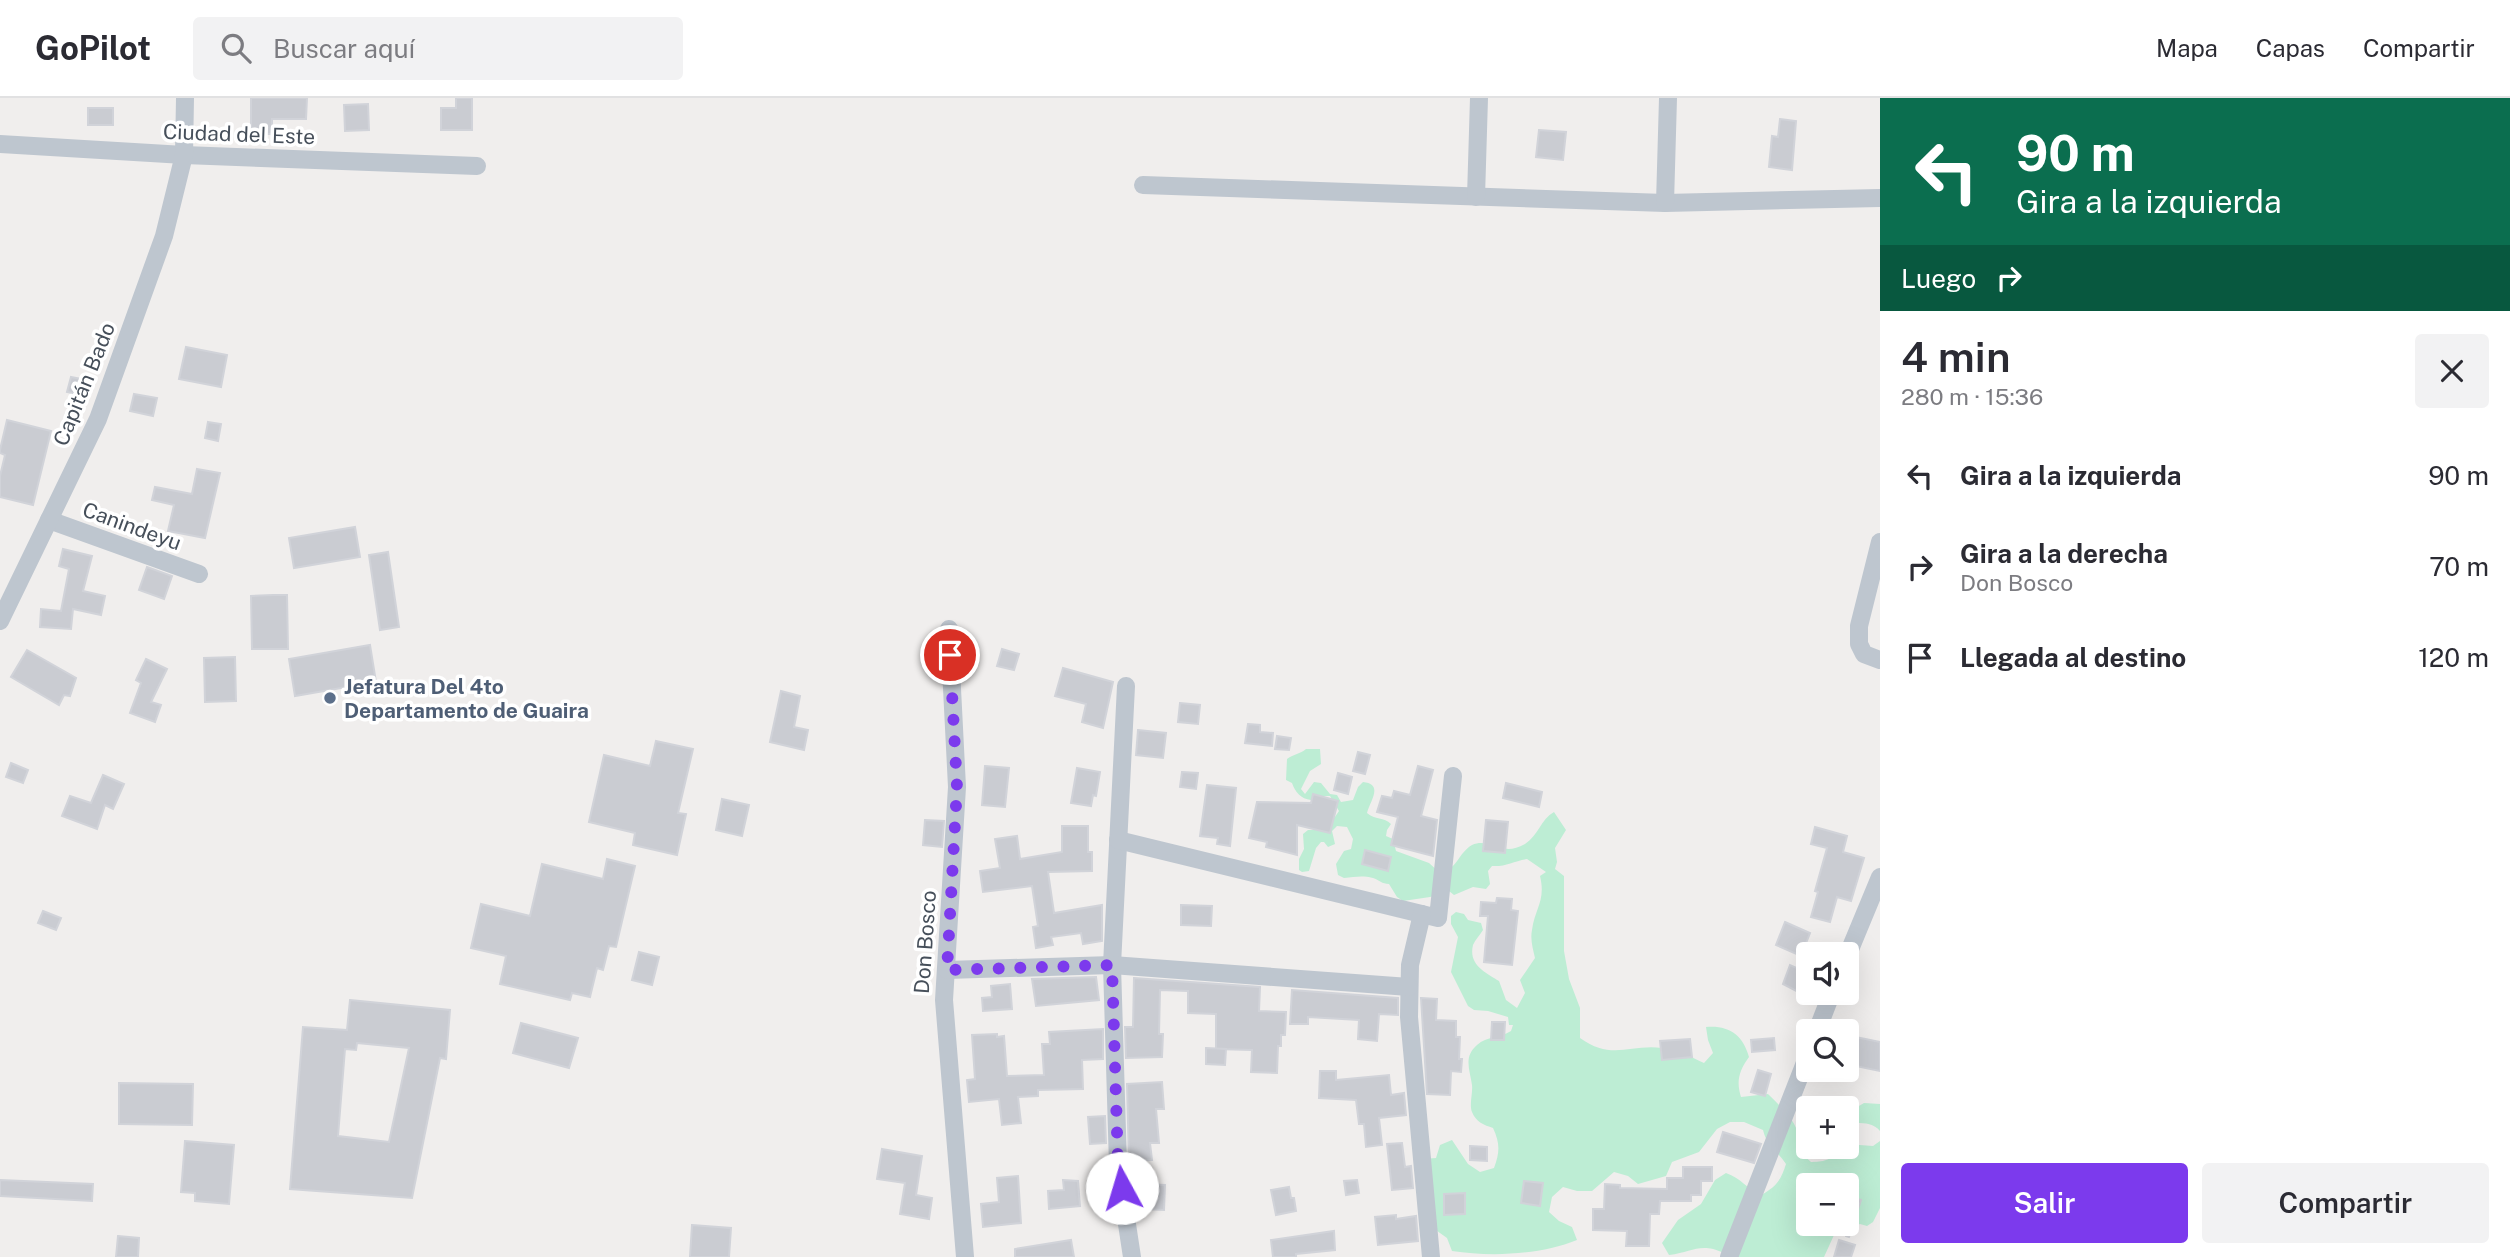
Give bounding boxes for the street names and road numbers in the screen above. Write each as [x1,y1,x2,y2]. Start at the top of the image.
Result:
street label: Ciudad del Este [162,119,316,149]
street label: Capitán Bado [48,319,120,449]
street label: Canindeyu [79,497,185,555]
street label: Don Bosco [909,890,941,994]

